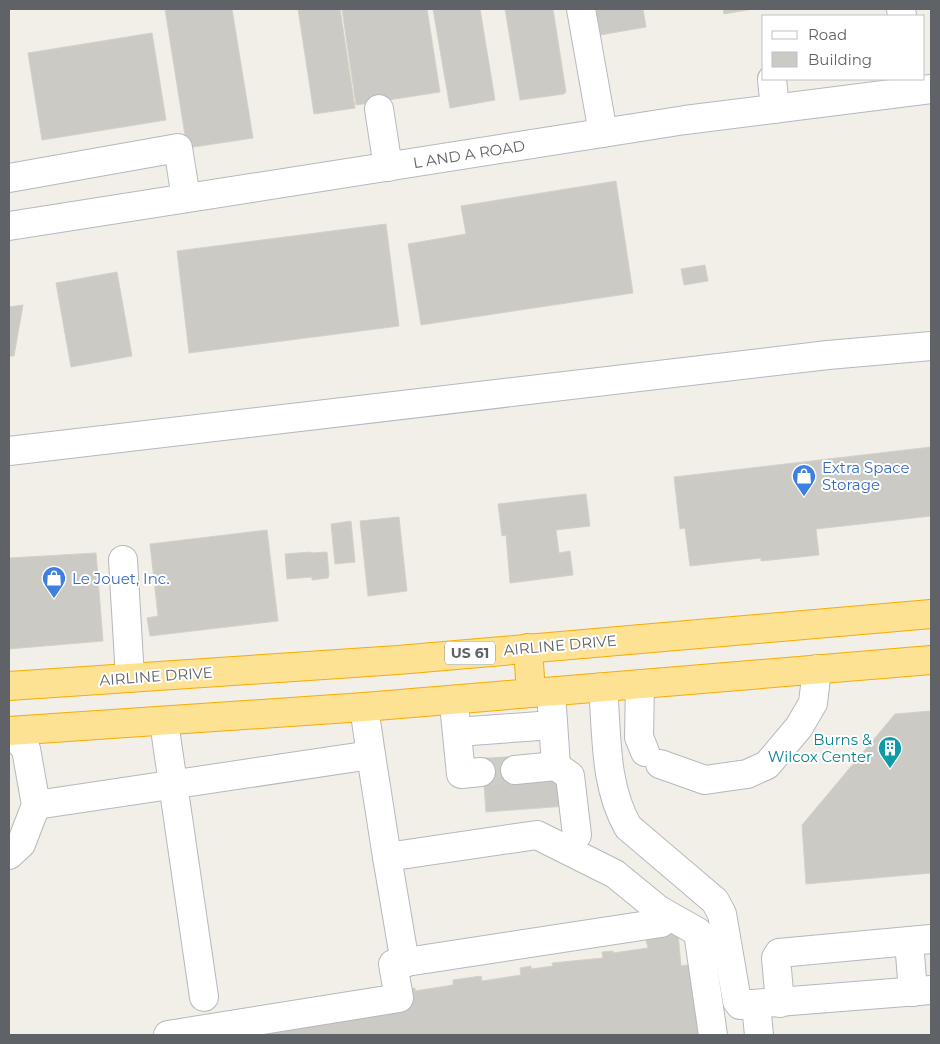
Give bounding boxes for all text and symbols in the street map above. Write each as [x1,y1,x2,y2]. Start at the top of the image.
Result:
legend [762,15,925,80]
text: Road [808,25,847,44]
text: Building [808,50,872,69]
street label: L AND A ROAD [412,136,526,172]
place label: Extra Space Storage [822,458,910,494]
shop icon: Extra Space Storage [791,463,817,497]
shop icon: Le Jouet, Inc. [41,565,67,599]
place label: Le Jouet, Inc. [72,569,170,588]
street label: AIRLINE DRIVE [503,631,617,659]
road number: US 61 [445,641,495,664]
street label: AIRLINE DRIVE [99,663,213,689]
place label: Burns & Wilcox Center [768,730,872,766]
building icon: Burns & Wilcox Center [877,735,903,769]

